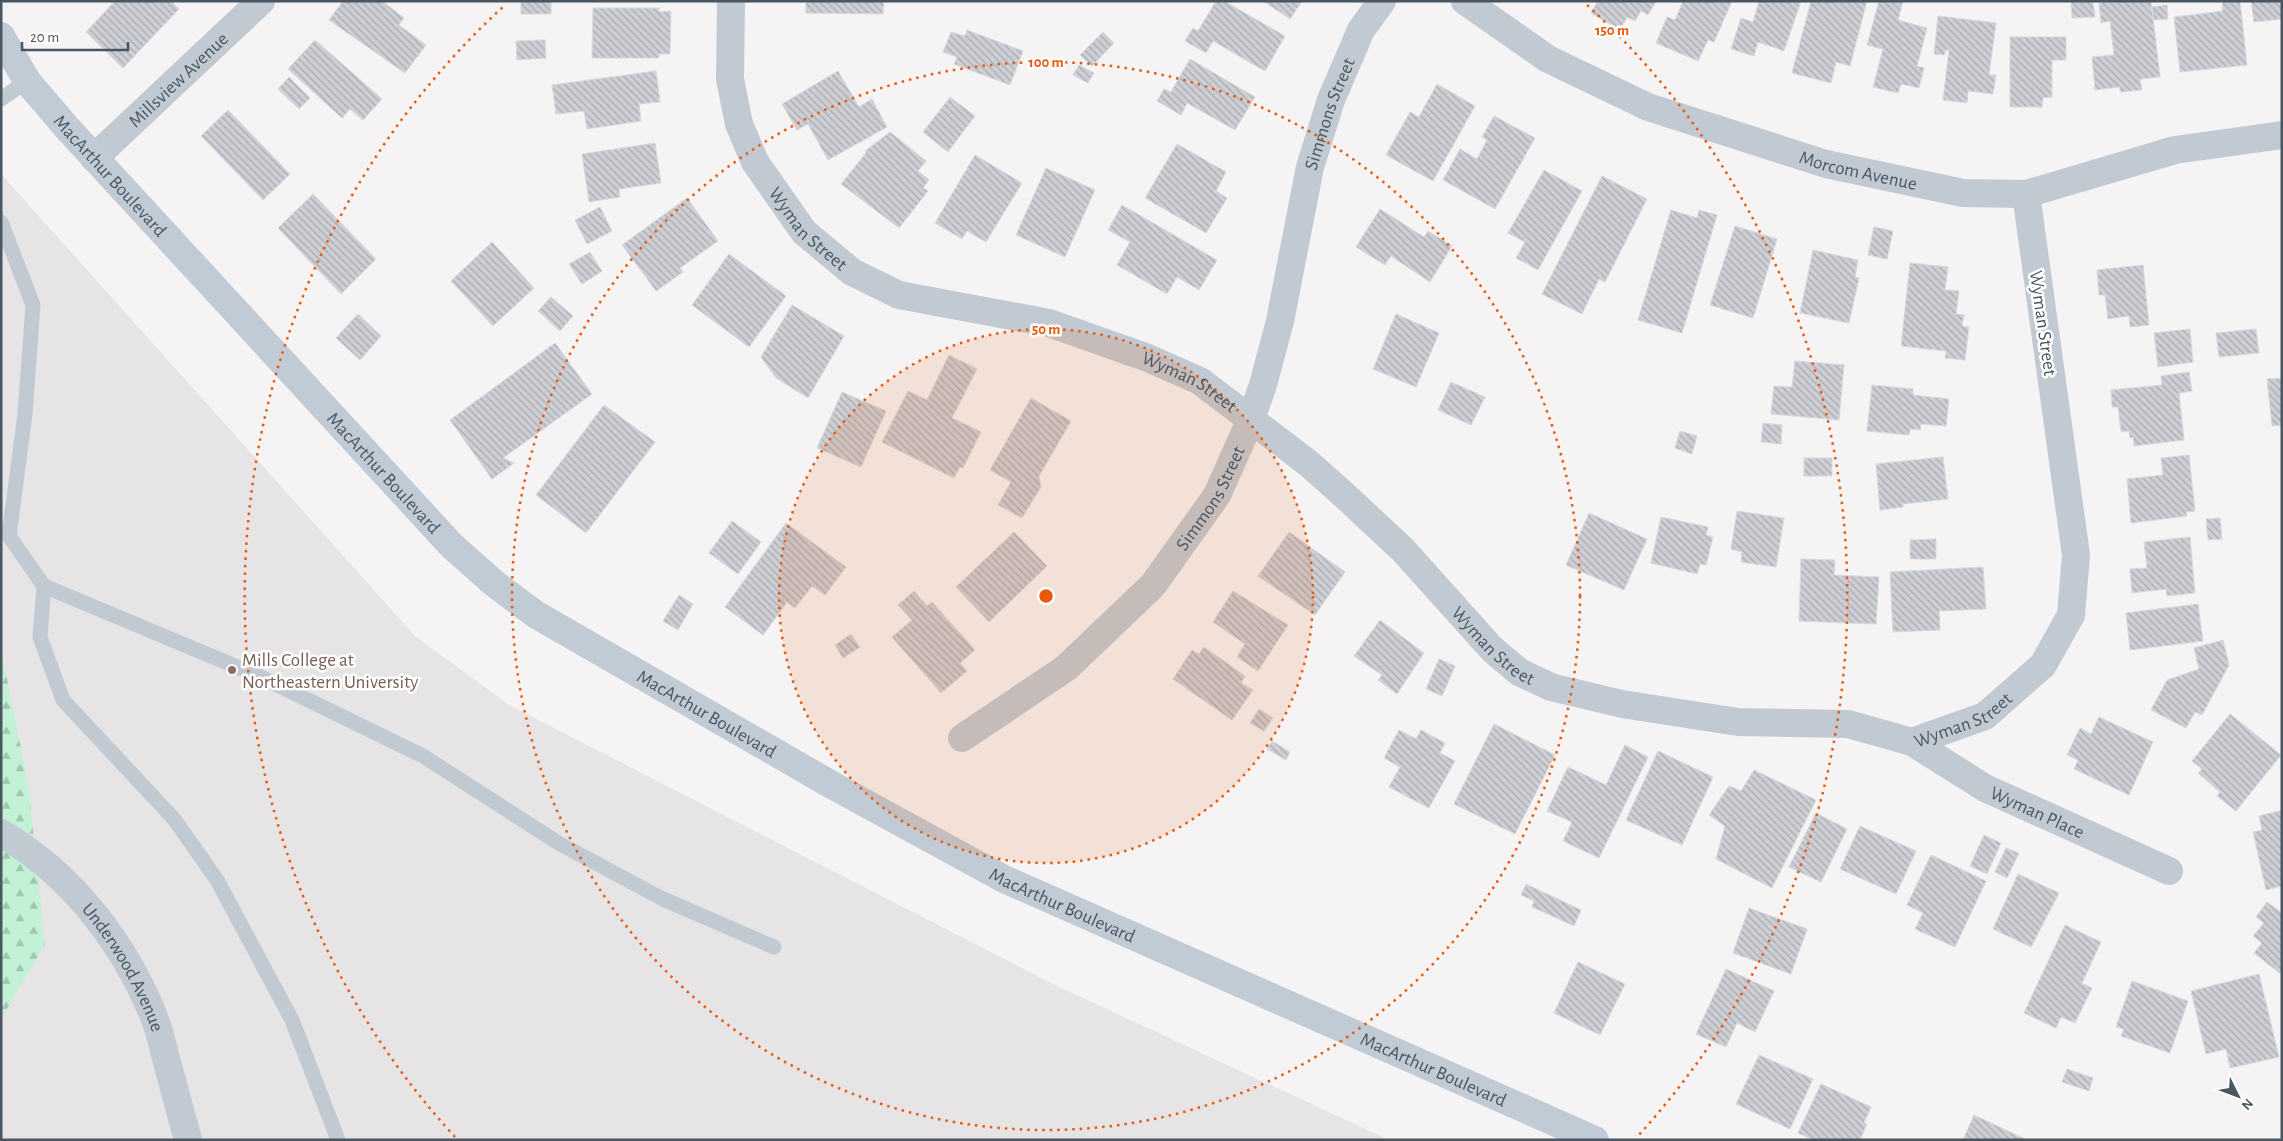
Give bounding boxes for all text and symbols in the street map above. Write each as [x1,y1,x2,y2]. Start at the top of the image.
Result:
scale bar [22,20,129,52]
text: 150 m [1595,23,1629,38]
street label: Millsview Avenue [125,29,232,131]
text: 20 m [30,30,59,45]
text: 100 m [1028,55,1064,70]
street label: Simmons Street [1302,55,1359,172]
street label: MacArthur Boulevard [49,112,170,241]
street label: Morcom Avenue [1797,148,1919,194]
street label: Wyman Street [765,184,850,275]
street label: Wyman Street [2026,269,2059,377]
text: 50 m [1032,322,1060,337]
street label: Wyman Street [1139,349,1240,417]
street label: MacArthur Boulevard [323,409,444,538]
street label: Simmons Street [1173,444,1249,554]
centre of rings [1037,587,1055,605]
street label: Wyman Street [1447,603,1537,689]
place label: Mills College at Northeastern University [242,651,418,692]
marker: Mills College at Northeastern University [226,664,238,676]
street label: MacArthur Boulevard [633,667,779,762]
street label: Wyman Street [1912,689,2016,751]
street label: Wyman Place [1987,784,2087,842]
street label: MacArthur Boulevard [986,865,1138,947]
street label: Underwood Avenue [78,900,167,1034]
street label: MacArthur Boulevard [1357,1030,1509,1111]
north arrow [2213,1071,2263,1121]
text: N [2238,1096,2255,1112]

